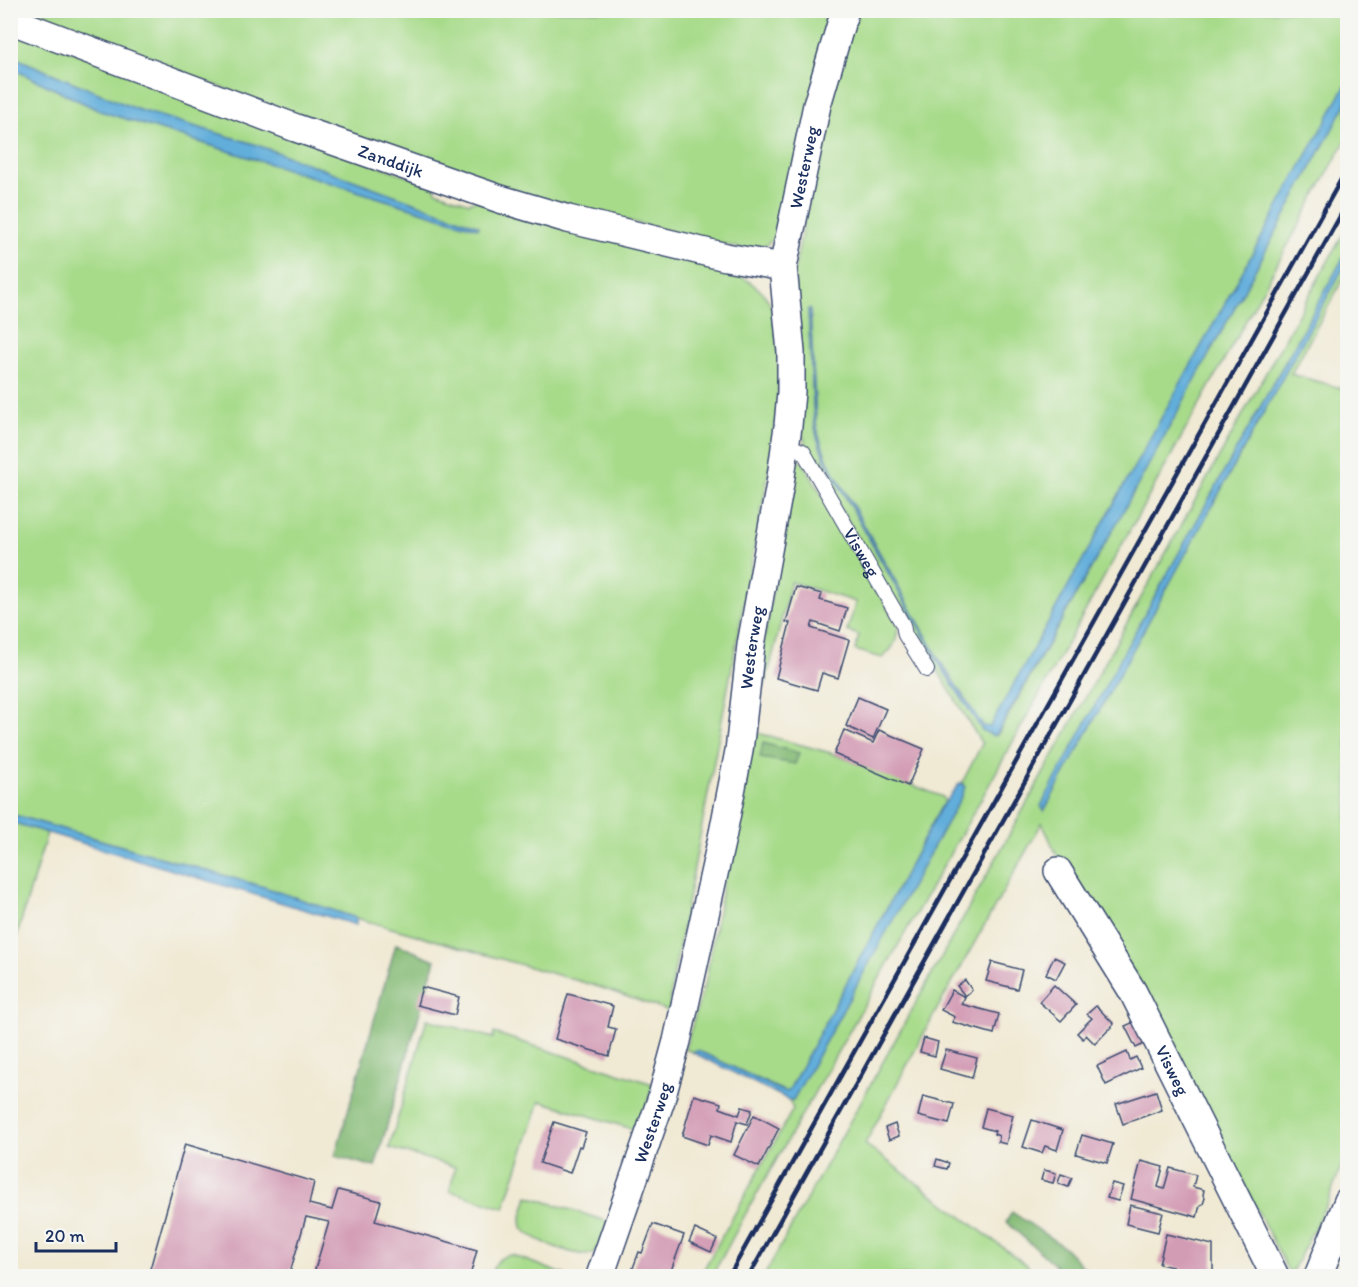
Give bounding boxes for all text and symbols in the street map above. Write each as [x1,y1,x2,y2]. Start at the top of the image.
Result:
street label: Westerweg [785,123,823,211]
street label: Zanddijk [355,139,426,182]
street label: Visweg [838,524,884,582]
street label: Westerweg [735,604,769,691]
street label: Visweg [1150,1042,1194,1100]
street label: Westerweg [629,1079,676,1166]
scale bar [36,1215,116,1253]
text: 20 m [45,1225,85,1247]

